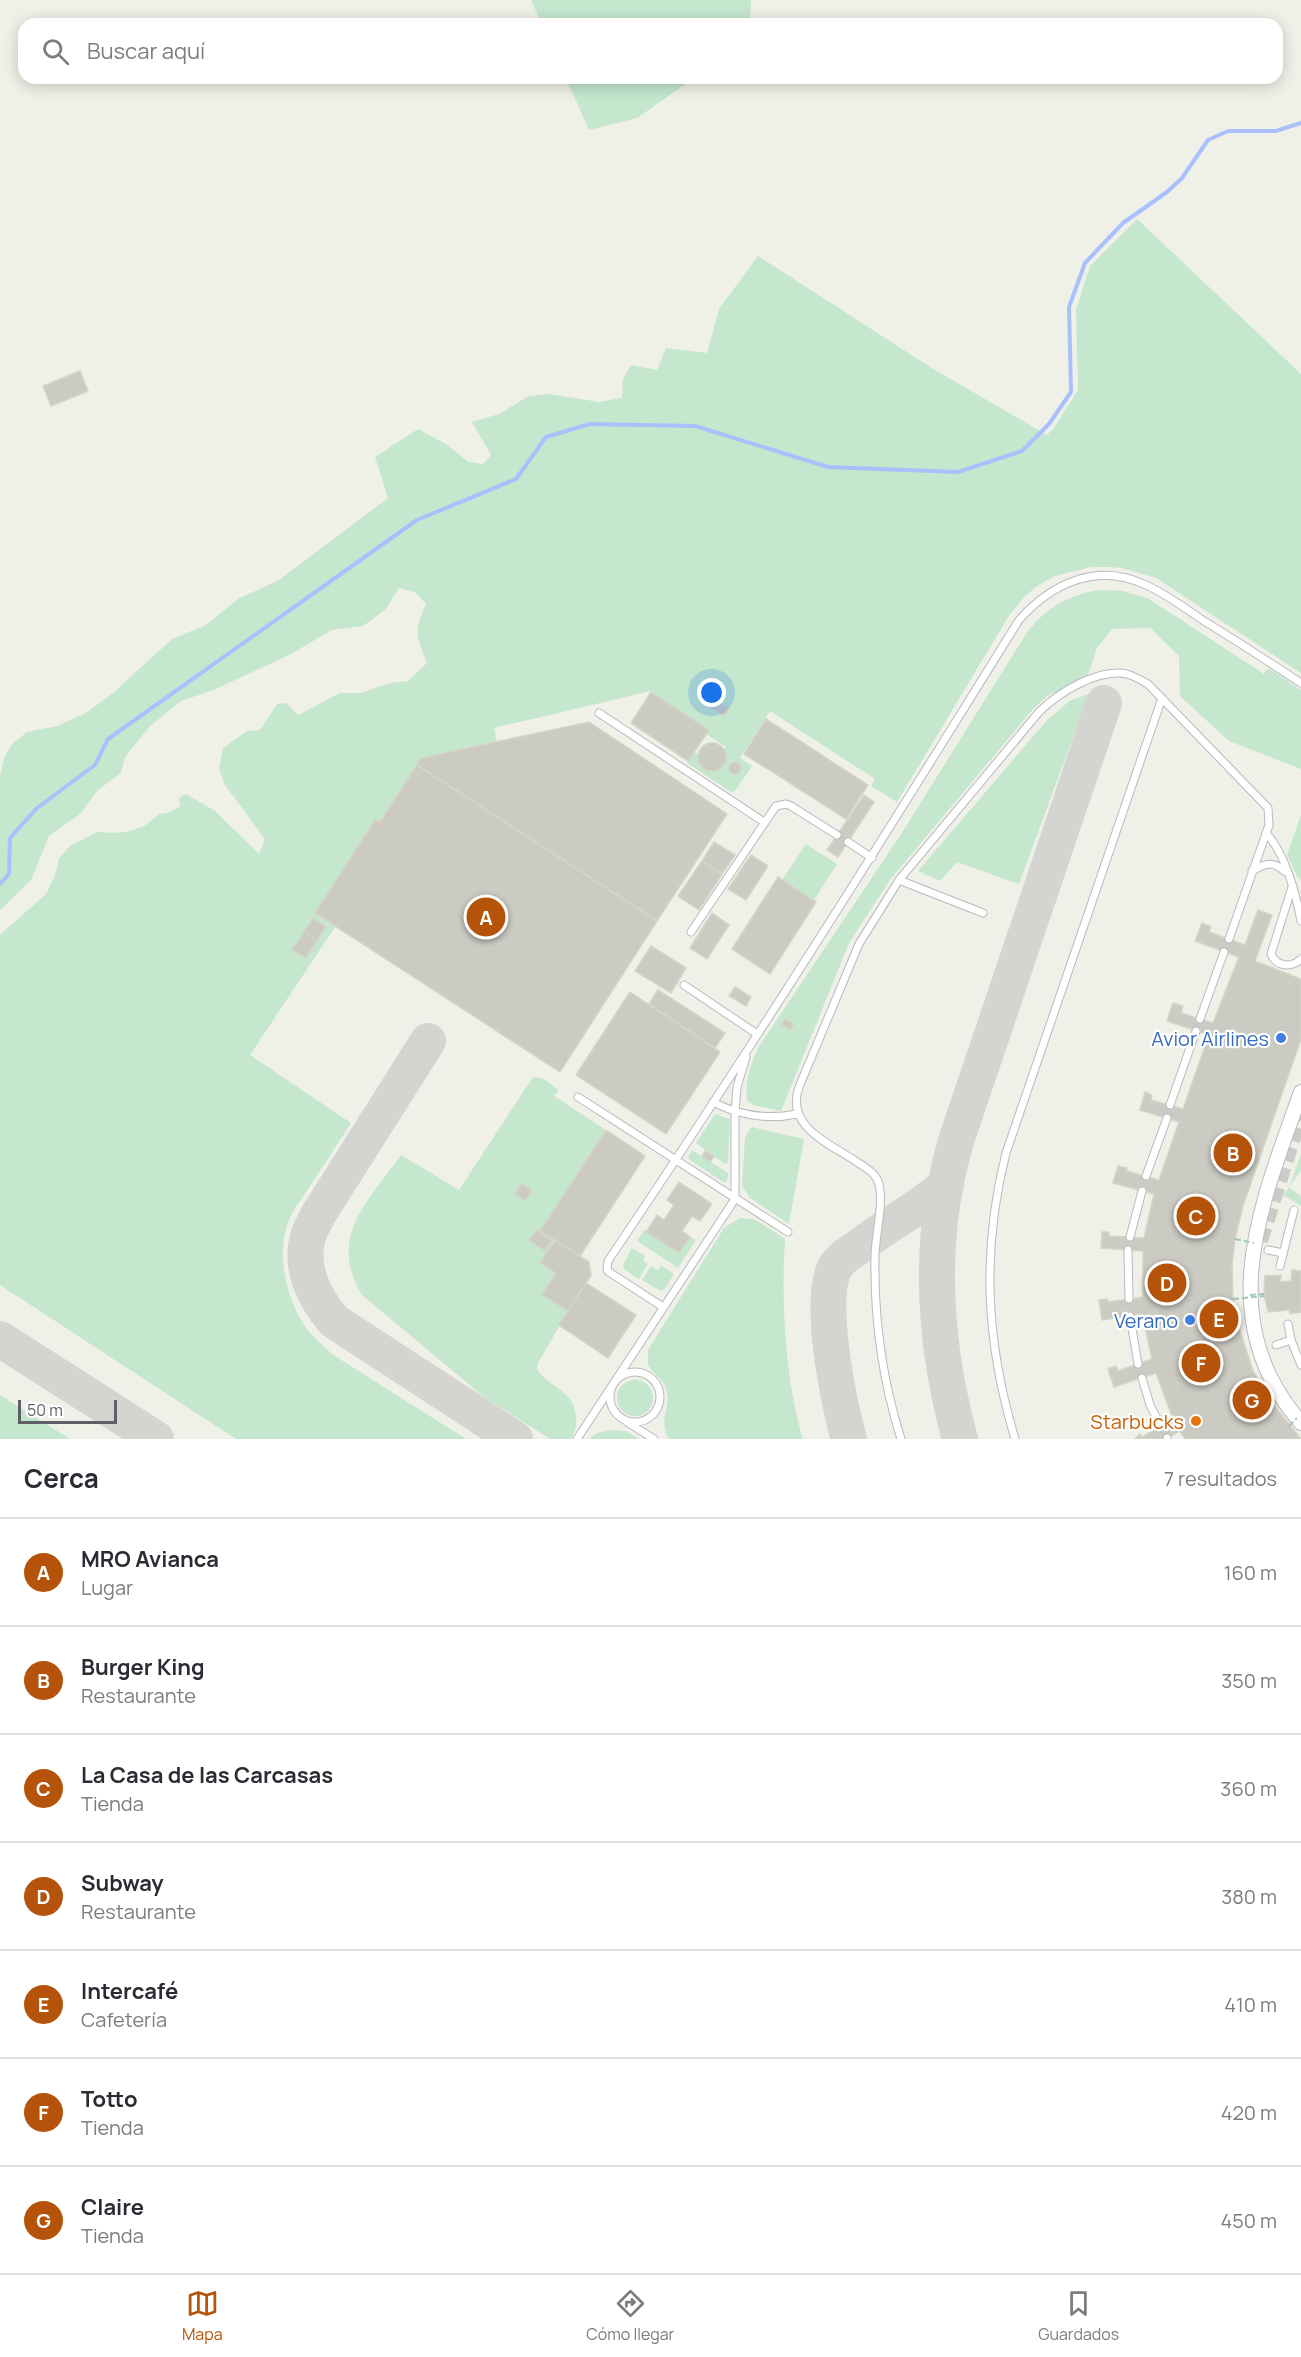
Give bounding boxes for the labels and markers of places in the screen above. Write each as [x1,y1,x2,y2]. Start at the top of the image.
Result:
pin: A [466,894,506,940]
place label: Avior Airlines [1151,1025,1269,1052]
marker: Avior Airlines [1274,1031,1288,1045]
pin: B [1214,1130,1252,1176]
pin: C [1176,1194,1216,1238]
pin: D [1148,1260,1186,1306]
pin: E [1200,1296,1238,1342]
place label: Verano [1114,1307,1178,1334]
marker: Verano [1183,1313,1197,1327]
pin: F [1182,1340,1220,1386]
pin: G [1232,1378,1272,1422]
place label: Starbucks [1090,1408,1184,1435]
marker: Starbucks [1189,1414,1203,1428]

